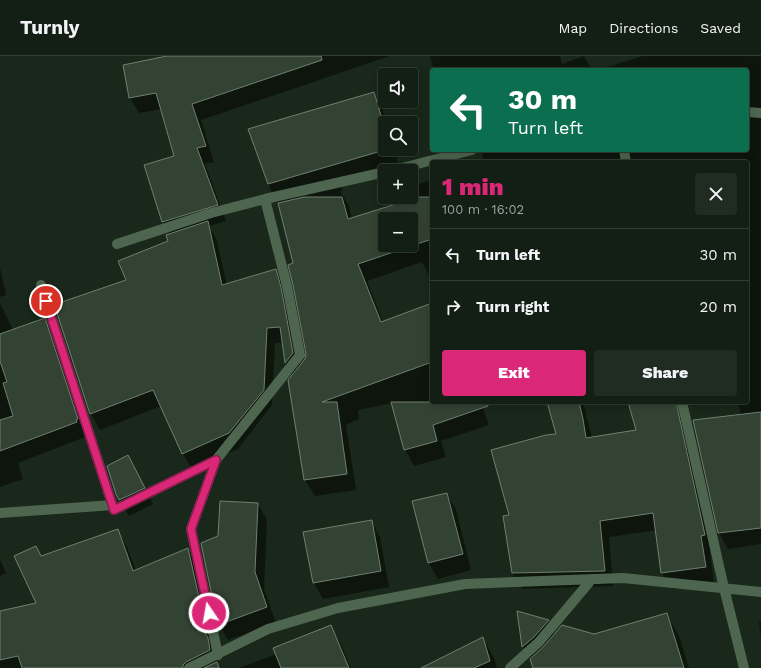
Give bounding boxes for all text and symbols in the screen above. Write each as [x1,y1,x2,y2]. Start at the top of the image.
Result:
text: Turnly [20,16,80,39]
text: Map [559,20,587,36]
text: Directions [609,20,678,36]
text: Saved [700,20,741,36]
map controls [378,68,418,252]
button: sound [378,68,418,108]
text: 30 m [508,83,577,116]
icon: left [442,84,494,136]
button: search [378,116,418,156]
text: Turn left [508,117,583,138]
button: + [378,164,418,204]
text: 1 min [442,173,504,201]
button: close [695,173,737,215]
text: 100 m · 16:02 [442,202,524,217]
button: − [378,212,418,252]
icon: left [442,244,464,266]
text: Turn left [476,246,540,264]
text: 30 m [700,246,737,264]
pin [29,284,63,318]
icon: arrive [35,290,57,312]
icon: right [442,296,464,318]
text: Turn right [476,298,549,316]
text: 20 m [700,298,737,316]
button: Exit [442,350,586,396]
button: Share [594,350,737,396]
position arrow [188,592,230,634]

